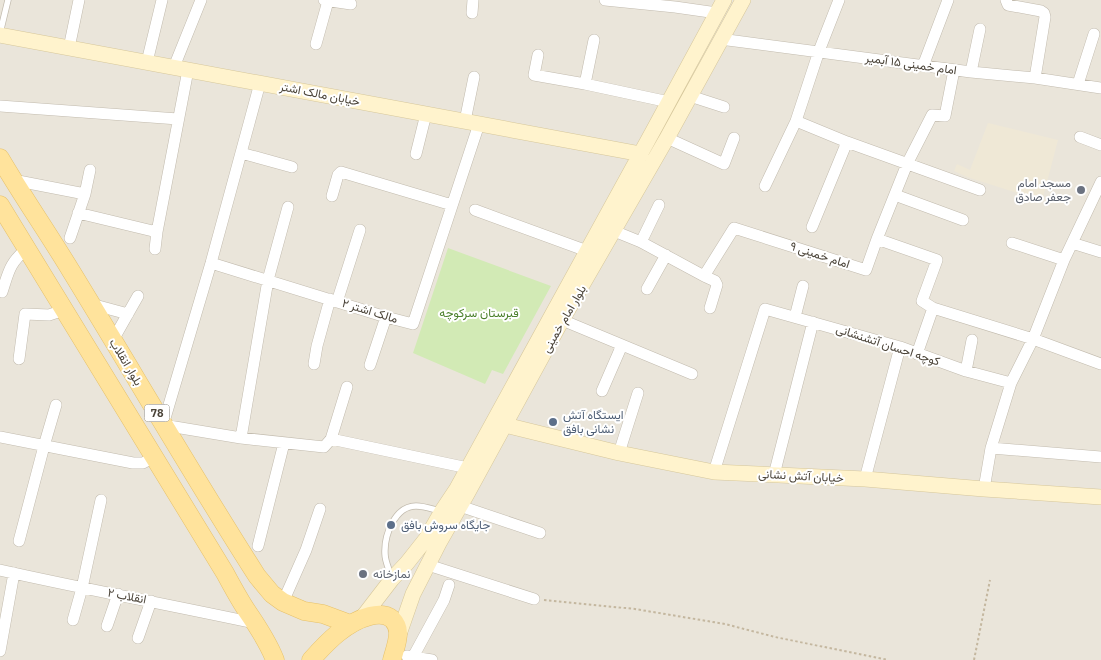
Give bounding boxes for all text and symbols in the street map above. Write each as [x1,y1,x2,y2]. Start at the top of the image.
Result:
street label: امام خمینی ۱۵ آبمیر [863,50,958,78]
street label: خیابان مالک اشتر [277,78,362,110]
place label: مسجد امام جعفر صادق [1015,175,1071,205]
marker: مسجد امام جعفر صادق [1075,184,1087,196]
street label: امام خمینی ۹ [788,238,852,272]
street label: بلوار امام خمینی [538,282,590,356]
street label: مالک اشتر ۲ [340,295,400,327]
park label: قبرستان سرکوچه [439,305,519,321]
street label: کوچه احسان آتشنشانی [834,321,942,369]
street label: بلوار انقلاب [106,335,146,389]
road number: 78 [144,404,170,422]
place label: ایستگاه آتش نشانی بافق [563,407,624,437]
marker: ایستگاه آتش نشانی بافق [547,416,559,428]
street label: خیابان آتش نشانی [758,466,844,486]
place label: جایگاه سروش بافق [401,517,490,533]
marker: جایگاه سروش بافق [385,519,397,531]
place label: نمازخانه [373,566,410,582]
marker: نمازخانه [357,568,369,580]
street label: انقلاب ۲ [107,584,148,607]

